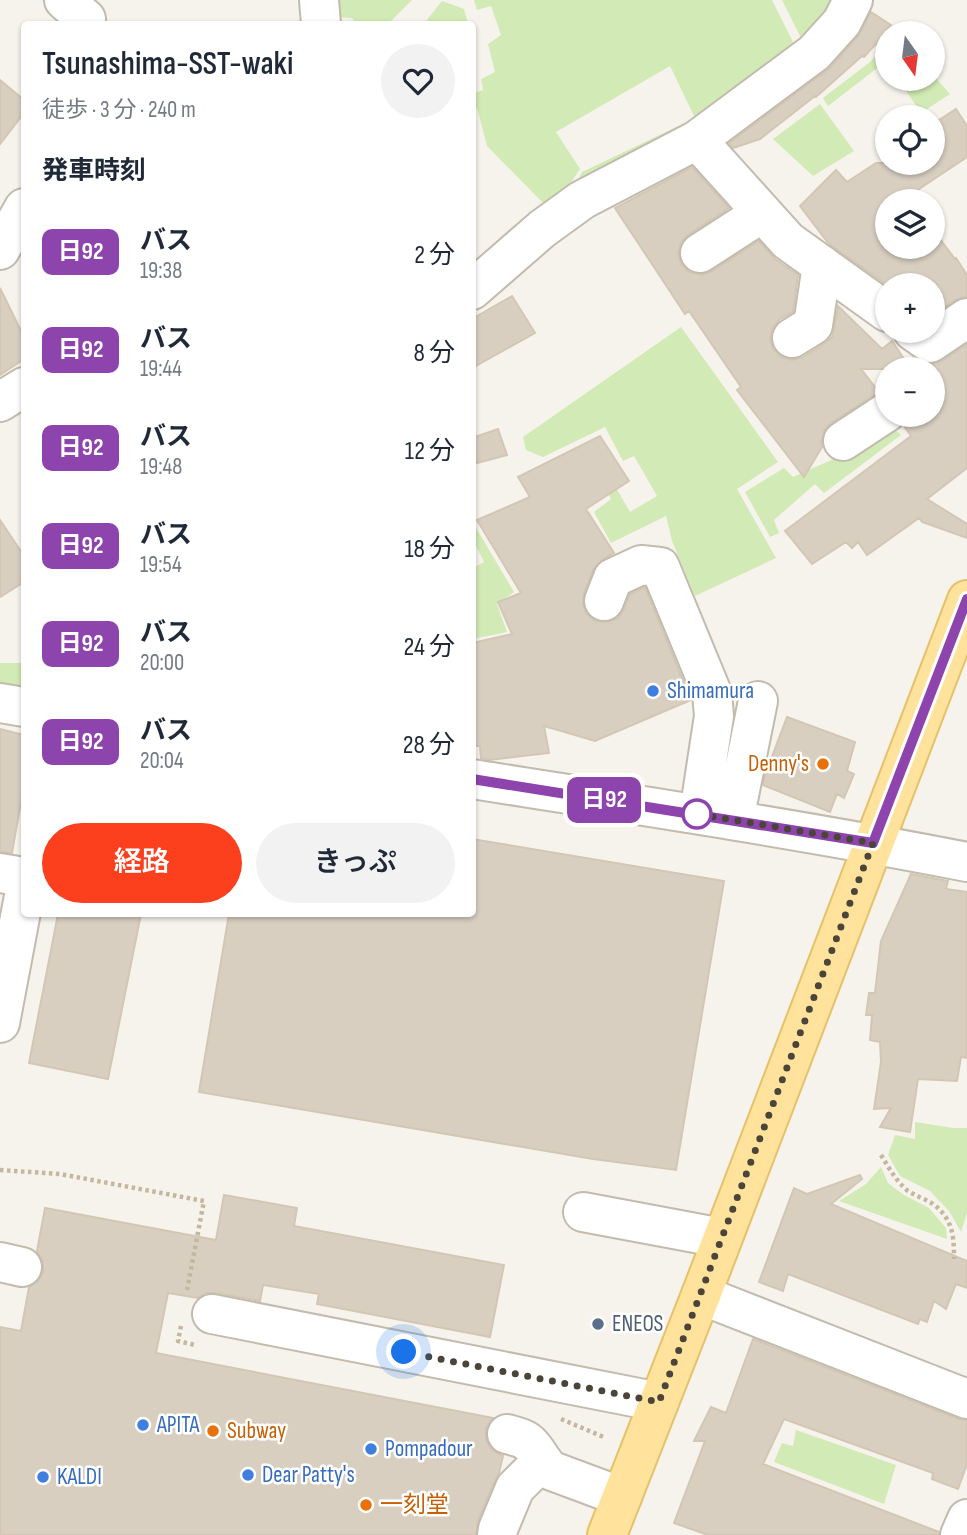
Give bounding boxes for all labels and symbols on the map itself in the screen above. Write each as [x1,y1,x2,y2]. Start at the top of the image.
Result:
north arrow [875,21,945,91]
place label: Shimamura [667,677,754,705]
marker: Shimamura [645,683,661,699]
place label: Denny's [748,750,809,778]
marker: Denny's [815,756,831,772]
line badge: 日92 [564,777,644,823]
unlabelled marker [682,799,712,829]
place label: ENEOS [612,1310,663,1338]
marker: ENEOS [590,1316,606,1332]
your location [386,1334,421,1369]
place label: APITA [156,1411,200,1439]
marker: APITA [135,1417,151,1433]
place label: Subway [227,1417,286,1445]
marker: Subway [205,1423,221,1439]
place label: Pompadour [385,1435,473,1463]
marker: Pompadour [363,1441,379,1457]
place label: Dear Patty's [262,1461,355,1489]
place label: KALDI [57,1463,102,1491]
marker: Dear Patty's [240,1467,256,1483]
marker: KALDI [35,1469,51,1485]
place label: 一刻堂 [380,1491,449,1519]
marker: 一刻堂 [358,1497,374,1513]

